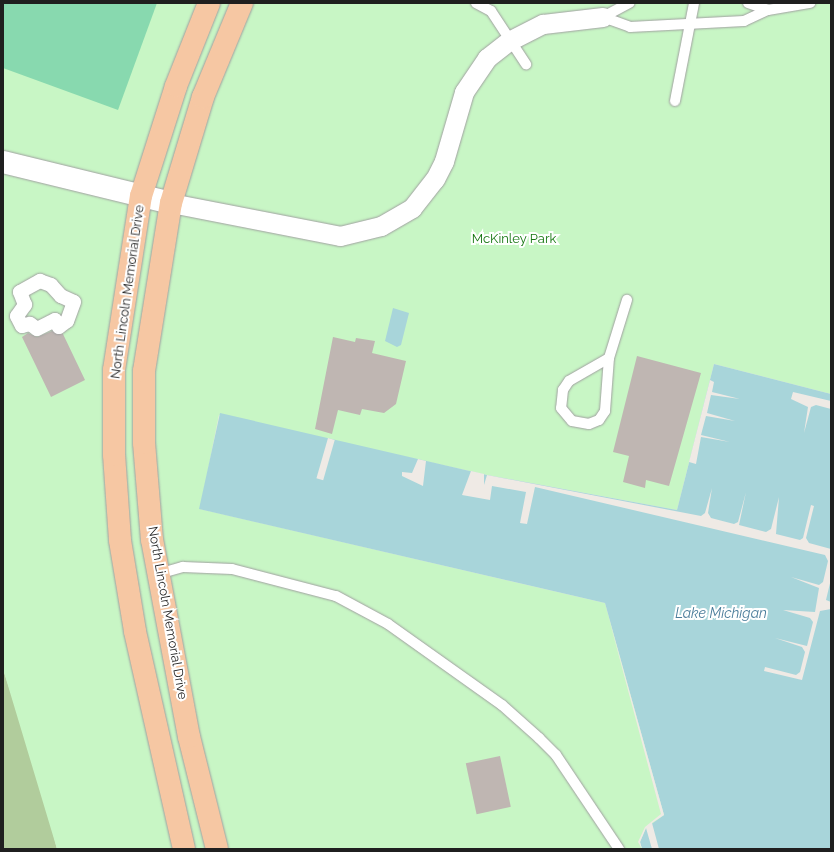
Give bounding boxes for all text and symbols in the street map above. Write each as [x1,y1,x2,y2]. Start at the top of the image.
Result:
street label: North Lincoln Memorial Drive [108,204,148,380]
park label: McKinley Park [471,231,557,247]
street label: North Lincoln Memorial Drive [144,525,190,701]
water label: Lake Michigan [675,605,767,621]

